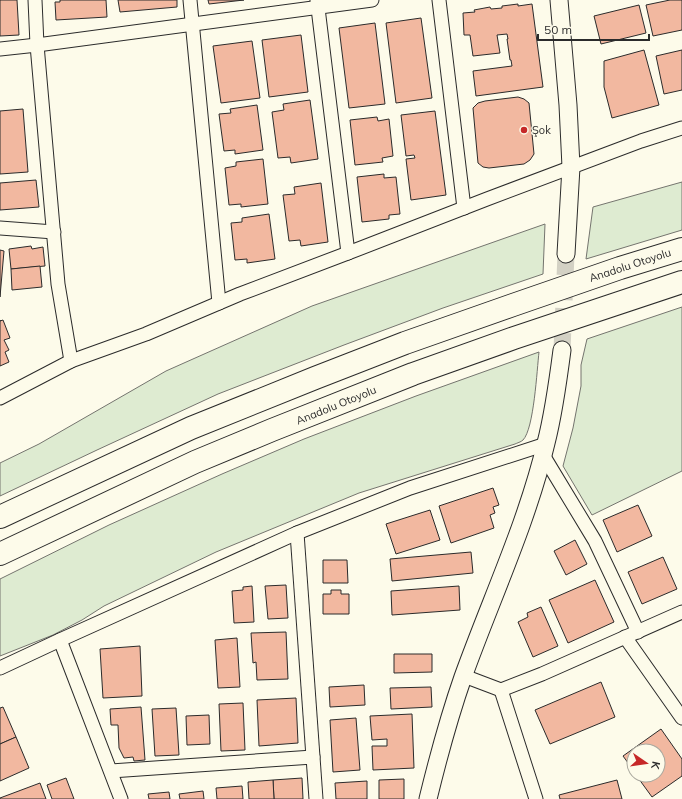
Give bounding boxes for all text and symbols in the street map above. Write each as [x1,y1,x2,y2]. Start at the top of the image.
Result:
scale bar [538,16,649,42]
text: 50 m [544,22,572,37]
place label: Şok [532,123,551,137]
marker: Şok [519,125,529,135]
street label: Anadolu Otoyolu [587,245,673,285]
street label: Anadolu Otoyolu [294,383,378,427]
north arrow [626,743,666,783]
text: K [648,760,663,771]

